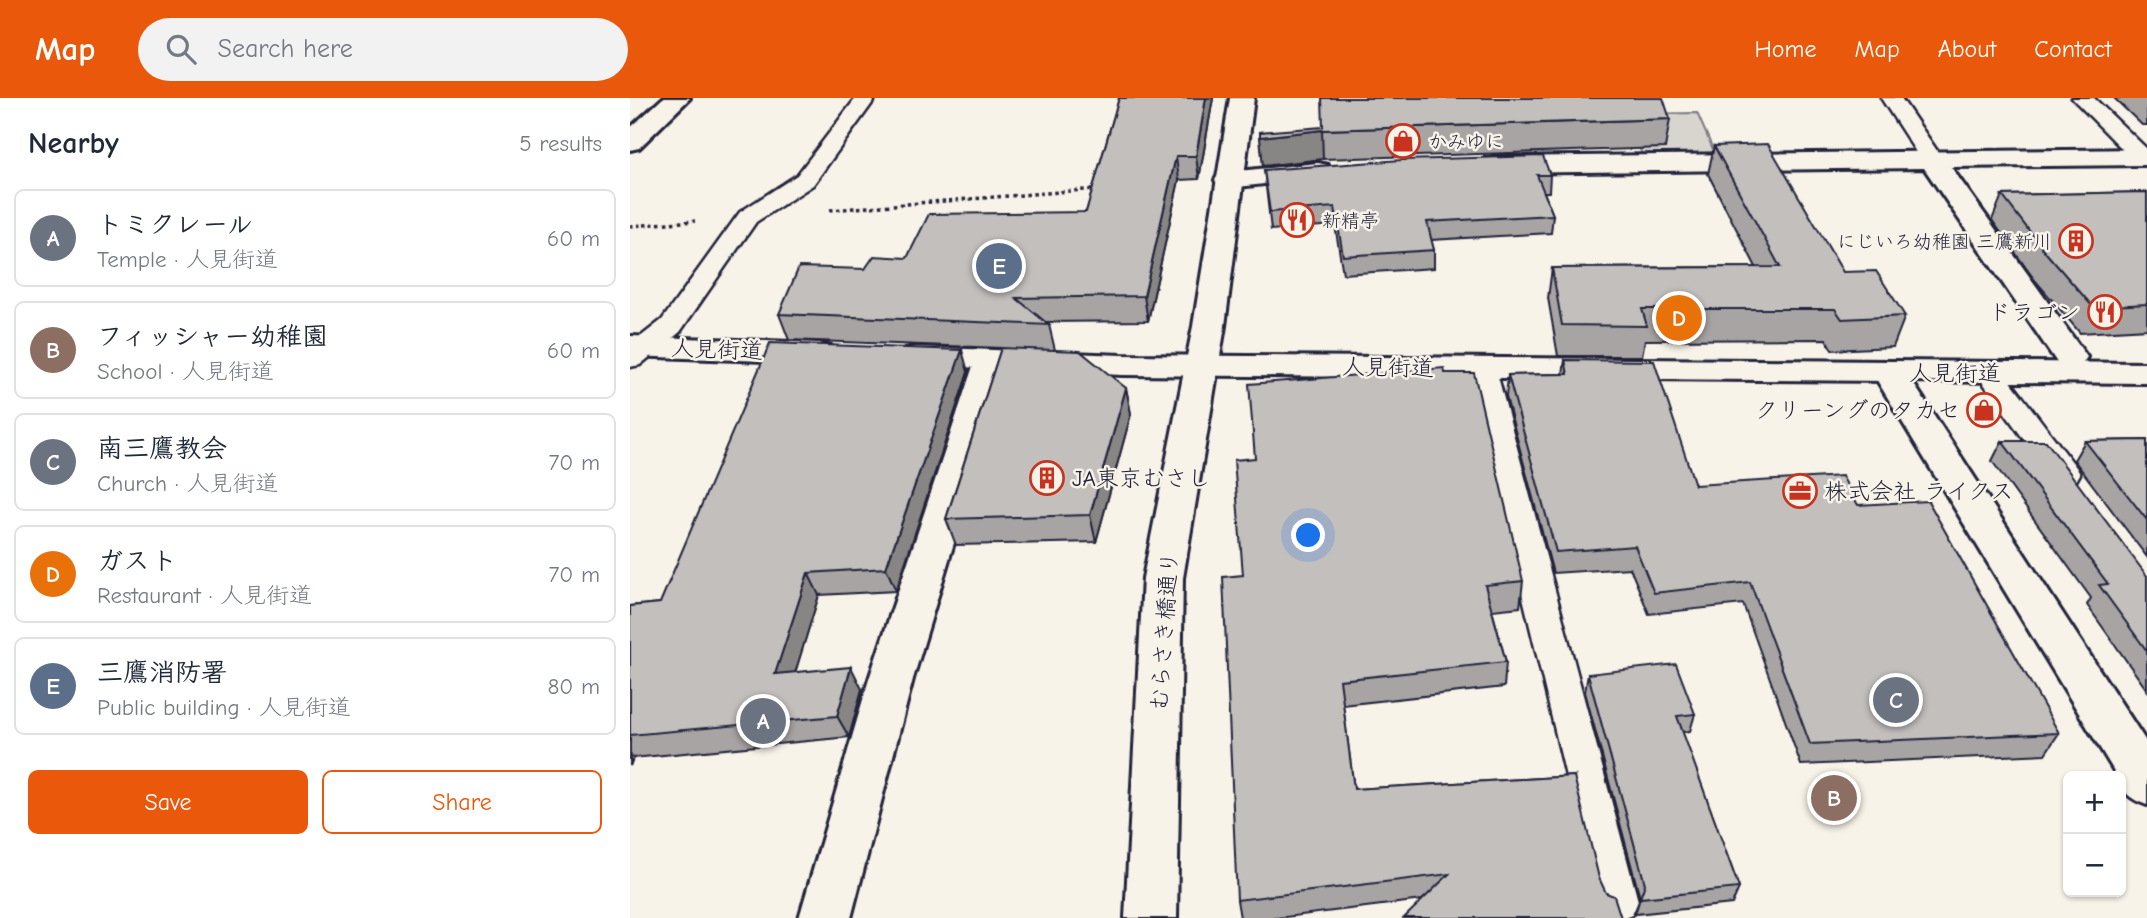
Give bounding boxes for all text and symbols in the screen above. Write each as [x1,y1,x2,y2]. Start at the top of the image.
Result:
search box [138,18,628,81]
text: Map [35,30,96,68]
icon: search [162,30,200,68]
text: Search here [218,34,353,64]
text: Home [1755,35,1816,63]
text: Map [1854,35,1900,63]
text: About [1938,35,1996,63]
text: Contact [2034,35,2112,63]
shop icon: かみゆに [1384,122,1422,160]
text: Nearby [28,126,119,161]
text: 5 results [519,130,602,157]
place label: かみゆに [1428,131,1504,153]
restaurant icon: 新精亭 [1278,201,1316,239]
text: トミクレール [97,210,253,240]
place label: 新精亭 [1322,210,1379,232]
building icon: にじいろ幼稚園 三鷹新川 [2057,222,2095,260]
text: A [47,225,59,252]
text: 60 m [547,225,600,252]
place label: にじいろ幼稚園 三鷹新川 [1837,231,2052,253]
pin: E [976,240,1022,292]
text: Temple · 人見街道 [97,246,278,273]
pin: D [1656,292,1702,344]
restaurant icon: ドラゴン [2086,293,2124,331]
place label: ドラゴン [1988,299,2080,326]
text: フィッシャー幼稚園 [97,322,328,352]
street label: 人見街道 [671,334,763,365]
text: B [46,337,60,364]
text: 60 m [547,337,600,364]
street label: 人見街道 [1342,353,1434,382]
text: School · 人見街道 [97,358,274,385]
street label: 人見街道 [1909,360,2001,387]
shop icon: クリーングのタカセ [1965,391,2003,429]
place label: クリーングのタカセ [1755,397,1960,424]
text: 南三鷹教会 [97,434,227,464]
text: C [46,449,60,476]
text: 70 m [548,449,600,476]
building icon: JA東京むさし [1028,459,1066,497]
place label: JA東京むさし [1072,465,1211,492]
text: Church · 人見街道 [97,470,278,497]
office icon: 株式会社 ライクス [1781,472,1819,510]
place label: 株式会社 ライクス [1824,478,2013,505]
your location [1291,518,1325,552]
text: ガスト [97,546,178,576]
street label: むらさき橋通り [1145,550,1184,712]
text: D [46,561,60,588]
text: 70 m [548,561,600,588]
text: Restaurant · 人見街道 [97,582,312,609]
text: 三鷹消防署 [97,658,227,688]
text: E [46,673,60,700]
text: 80 m [547,673,600,700]
pin: C [1873,674,1919,726]
text: Public building · 人見街道 [97,694,351,721]
pin: A [740,695,786,747]
button: Save [28,770,308,834]
button: Share [322,770,602,834]
map controls [2063,771,2126,897]
button: + [2063,771,2126,834]
pin: B [1811,772,1857,824]
button: − [2063,834,2126,897]

